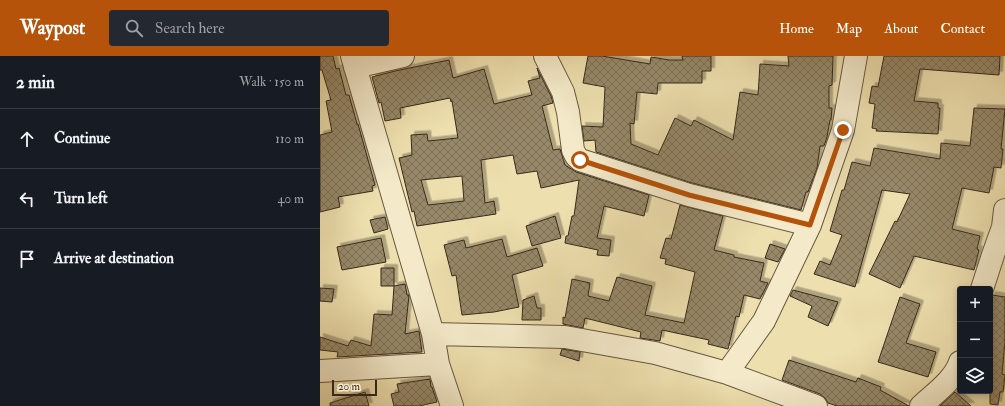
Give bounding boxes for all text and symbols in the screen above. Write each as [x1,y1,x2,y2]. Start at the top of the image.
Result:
search box [109,10,389,46]
text: Waypost [20,16,85,40]
icon: search [123,17,145,39]
text: Search here [155,19,224,38]
text: Home [779,20,814,37]
text: Map [836,20,862,37]
text: About [884,20,918,37]
text: Contact [940,20,985,37]
text: 2 min [16,72,55,93]
text: Walk · 150 m [239,74,304,90]
route end [834,121,852,139]
icon: ahead [16,128,38,150]
text: Continue [54,129,110,148]
text: 110 m [275,131,304,147]
route start [571,151,589,169]
icon: left [16,188,38,210]
text: Turn left [54,189,108,208]
text: 40 m [278,191,304,207]
icon: arrive [16,248,38,270]
text: Arrive at destination [54,249,174,268]
map controls [957,286,993,394]
button: + [957,286,993,322]
button: − [957,322,993,358]
button: layers [957,358,993,394]
scale bar [332,378,377,397]
text: 20 m [338,380,360,393]

